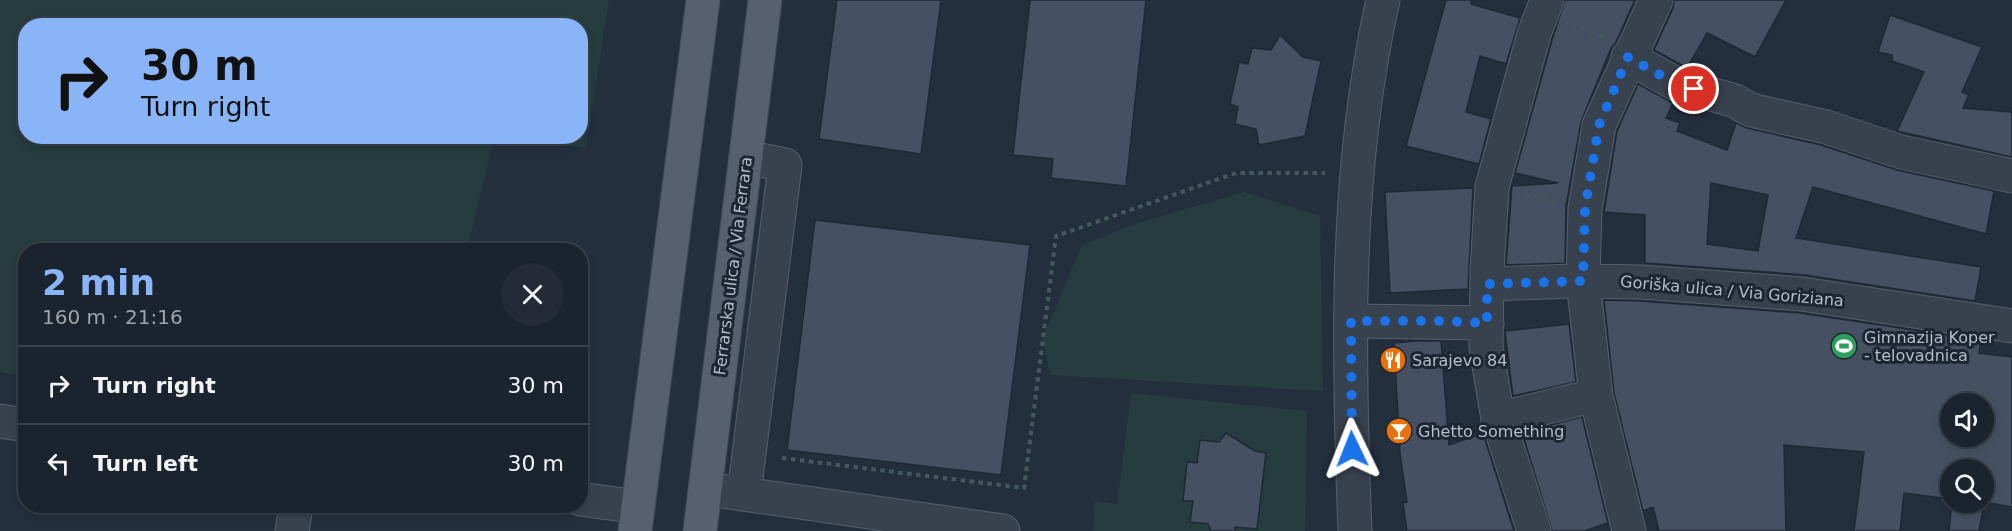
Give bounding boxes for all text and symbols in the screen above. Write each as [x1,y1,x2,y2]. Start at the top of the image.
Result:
text: 30 m [141,41,258,90]
icon: right [42,42,120,120]
pin [1668,63,1719,114]
icon: arrive [1677,72,1710,105]
text: Turn right [141,91,270,122]
street label: Ferrarska ulica / Via Ferrara [710,156,756,376]
text: 2 min [42,262,155,303]
button: close [501,263,564,326]
street label: Goriška ulica / Via Goriziana [1619,272,1845,310]
text: 160 m · 21:16 [42,305,183,329]
place label: Gimnazija Koper - telovadnica [1864,328,1995,365]
sports icon: Gimnazija Koper - telovadnica [1829,331,1859,361]
restaurant icon: Sarajevo 84 [1378,345,1408,375]
place label: Sarajevo 84 [1412,351,1507,370]
icon: right [42,369,75,402]
text: Turn right [93,373,216,398]
text: 30 m [508,373,564,398]
map controls [1940,393,1994,513]
button: sound [1940,393,1994,447]
bar icon: Ghetto Something [1384,416,1414,446]
position arrow [1320,417,1384,481]
place label: Ghetto Something [1418,422,1564,441]
icon: left [42,447,75,480]
text: Turn left [93,451,198,476]
text: 30 m [508,451,564,476]
button: search [1940,459,1994,513]

